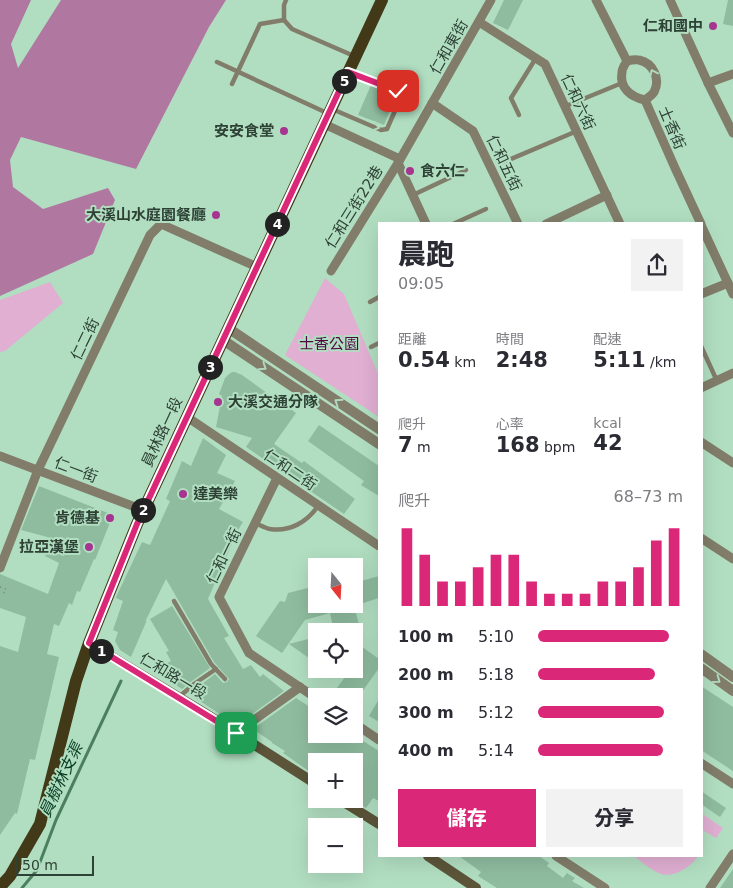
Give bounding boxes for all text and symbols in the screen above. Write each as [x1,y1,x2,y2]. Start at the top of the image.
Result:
street label: 仁和東街 [426,17,472,77]
place label: 仁和國中 [643,17,703,35]
marker: 仁和國中 [707,20,719,32]
pin: 5 [332,68,356,94]
one-way arrow [649,69,659,78]
pin [377,70,419,112]
street label: 仁和六街 [557,71,599,133]
text: 5 [340,73,349,89]
icon: check [384,77,412,105]
street label: 士香街 [655,104,689,152]
one-way arrow [371,121,380,131]
place label: 安安食堂 [214,122,274,140]
marker: 安安食堂 [278,125,290,137]
street label: 仁和五街 [483,132,525,194]
street label: 仁和三街22巷 [321,162,387,252]
place label: 食六仁 [420,162,465,180]
marker: 食六仁 [404,165,416,177]
place label: 大溪山水庭園餐廳 [86,206,206,224]
marker: 大溪山水庭園餐廳 [210,209,222,221]
pin: 4 [264,212,290,236]
text: 4 [273,216,282,232]
text: 晨跑 [398,238,454,271]
button: share [631,239,683,291]
text: 09:05 [398,274,444,293]
street label: 仁二街 [67,315,103,363]
text: 距離 [398,331,426,347]
text: 時間 [496,331,524,347]
text: 配速 [593,331,621,347]
park label: 士香公園 [299,335,359,353]
text: 0.54 [398,348,450,372]
text: 2:48 [496,348,548,372]
text: 5:11 [593,348,646,372]
pin: 3 [198,354,222,380]
text: km [450,354,476,370]
text: /km [646,354,676,370]
text: 3 [206,359,215,375]
one-way arrow [257,361,267,370]
place label: 大溪交通分隊 [228,393,318,411]
street label: 員林路一段 [138,394,186,470]
marker: 大溪交通分隊 [212,396,224,408]
one-way arrow [335,399,344,408]
text: kcal [593,415,622,431]
text: 爬升 [398,416,426,432]
text: 心率 [496,416,524,432]
text: 42 [593,431,623,455]
text: 7 [398,433,413,457]
text: 168 [496,433,540,457]
text: m [413,439,431,455]
text: bpm [540,439,575,455]
street label: 仁和二街 [260,446,320,494]
street label: 仁一街 [52,454,100,486]
place label: 達美樂 [193,485,238,503]
text: 68–73 m [614,487,683,506]
marker: 達美樂 [177,488,189,500]
text: 爬升 [398,491,430,510]
pin: 2 [130,498,156,522]
text: 2 [139,502,148,518]
place label: 肯德基 [55,509,100,527]
marker: 肯德基 [104,512,116,524]
street label: 仁和一街 [203,525,245,587]
place label: 拉亞漢堡 [19,538,79,556]
marker: 拉亞漢堡 [83,541,95,553]
north arrow [308,558,362,612]
map controls [308,558,363,873]
button: locate [308,623,363,678]
text: 100 m [398,627,454,646]
text: 5:10 [478,627,514,646]
pin: 1 [88,638,114,664]
text: 1 [97,643,106,659]
street label: 仁和路一段 [136,649,210,703]
text: 200 m [398,665,454,684]
text: 5:18 [478,665,514,684]
one-way arrow [711,674,721,683]
button: layers [308,688,363,743]
text: 300 m [398,703,454,722]
text: 5:12 [478,703,514,722]
pin [215,712,257,754]
icon: arrive [222,719,250,747]
water label: 員樹林支渠 [35,738,87,820]
text: 400 m [398,741,454,760]
text: 5:14 [478,741,514,760]
button: + [308,753,363,808]
button: 儲存 [398,789,536,847]
button: 分享 [546,789,683,847]
button: − [308,818,363,873]
scale bar [15,853,94,876]
text: 50 m [22,857,58,873]

